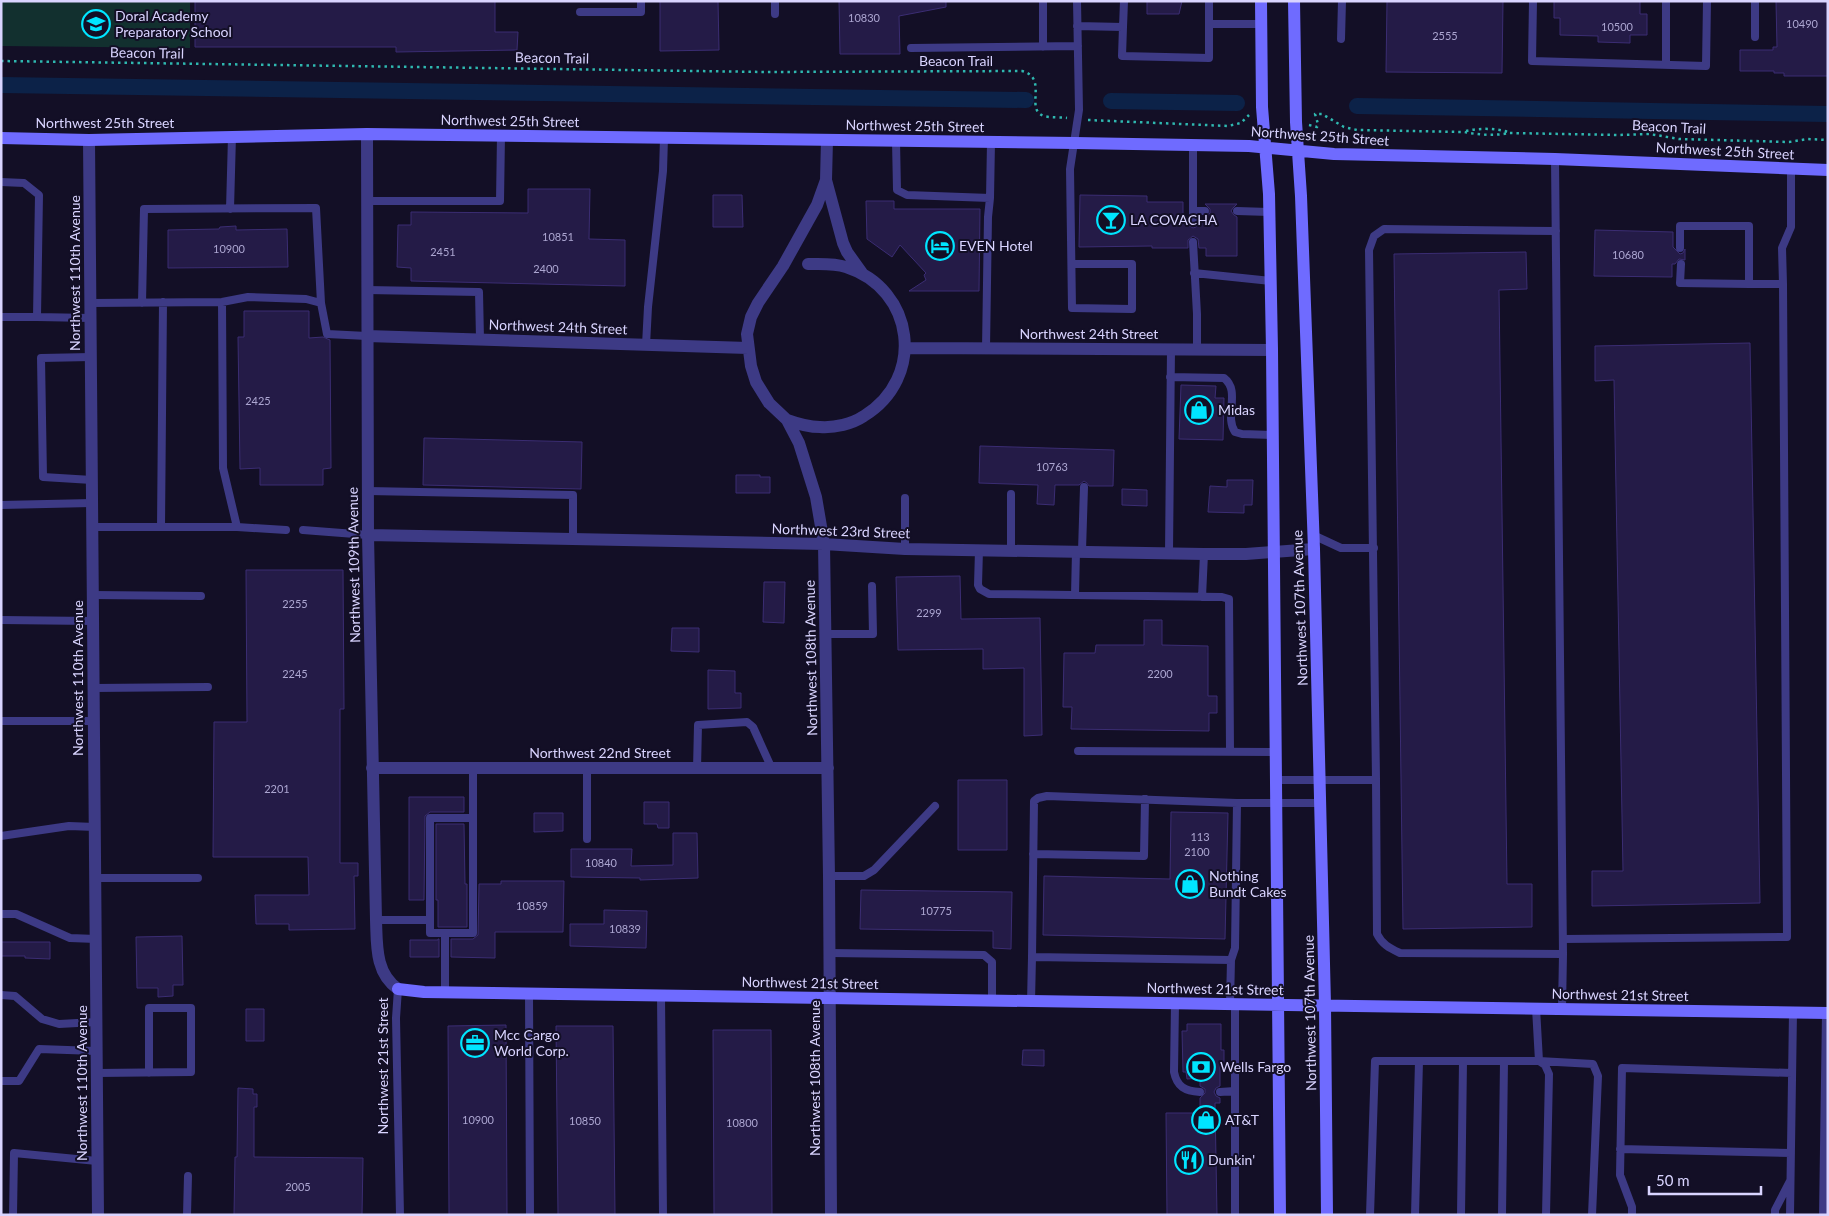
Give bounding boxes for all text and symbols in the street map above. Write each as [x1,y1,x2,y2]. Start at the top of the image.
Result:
place label: Doral Academy Preparatory School [115,7,232,40]
school or university icon: Doral Academy Preparatory School [81,9,111,39]
house number: 10830 [848,11,881,24]
house number: 10490 [1786,17,1819,30]
house number: 10500 [1601,20,1634,33]
house number: 2555 [1432,29,1458,42]
street label: Beacon Trail [110,43,184,62]
street label: Beacon Trail [515,48,589,67]
street label: Beacon Trail [919,52,993,69]
street label: Northwest 25th Street [440,111,580,130]
street label: Northwest 25th Street [36,114,174,131]
street label: Northwest 25th Street [845,116,985,135]
street label: Beacon Trail [1632,116,1706,137]
street label: Northwest 25th Street [1250,122,1390,149]
street label: Northwest 25th Street [1655,138,1795,163]
street label: Northwest 110th Avenue [66,195,83,351]
bar icon: LA COVACHA [1096,205,1126,235]
place label: LA COVACHA [1130,211,1218,228]
house number: 10851 [542,230,574,243]
hotel icon: EVEN Hotel [925,231,955,261]
place label: EVEN Hotel [959,237,1033,254]
house number: 10900 [213,242,246,255]
house number: 2451 [430,245,456,258]
house number: 10680 [1612,248,1645,261]
house number: 2400 [533,262,559,275]
street label: Northwest 24th Street [488,316,628,337]
street label: Northwest 24th Street [1020,325,1158,342]
house number: 2425 [245,394,271,407]
shop icon: Midas [1184,395,1214,425]
place label: Midas [1218,401,1255,418]
house number: 10763 [1036,460,1068,473]
street label: Northwest 109th Avenue [344,487,363,643]
street label: Northwest 23rd Street [771,520,911,541]
street label: Northwest 107th Avenue [1288,530,1311,686]
street label: Northwest 108th Avenue [801,580,820,736]
house number: 2255 [282,597,308,610]
street label: Northwest 110th Avenue [69,600,86,756]
house number: 2299 [916,606,942,619]
house number: 2245 [282,667,308,680]
house number: 2200 [1147,667,1173,680]
street label: Northwest 22nd Street [529,744,671,761]
house number: 2201 [264,782,290,795]
house number: 113 [1190,830,1210,843]
house number: 2100 [1184,845,1210,858]
house number: 10840 [585,856,618,869]
place label: Nothing Bundt Cakes [1209,867,1286,900]
shop icon: Nothing Bundt Cakes [1175,869,1205,899]
house number: 10859 [516,899,548,912]
house number: 10775 [920,904,952,917]
house number: 10839 [609,922,641,935]
street label: Northwest 107th Avenue [1300,935,1319,1091]
street label: Northwest 21st Street [741,973,879,992]
street label: Northwest 21st Street [1146,979,1284,998]
street label: Northwest 21st Street [1551,985,1689,1004]
street label: Northwest 21st Street [374,997,391,1135]
street label: Northwest 108th Avenue [806,1000,823,1156]
street label: Northwest 110th Avenue [73,1005,90,1161]
place label: Mcc Cargo World Corp. [494,1026,569,1059]
office icon: Mcc Cargo World Corp. [460,1028,490,1058]
bank icon: Wells Fargo [1186,1052,1216,1082]
place label: Wells Fargo [1220,1058,1291,1075]
shop icon: AT&T [1191,1105,1221,1135]
place label: AT&T [1225,1111,1260,1128]
house number: 10900 [462,1113,495,1126]
house number: 10850 [569,1114,602,1127]
house number: 10800 [726,1116,759,1129]
restaurant icon: Dunkin' [1174,1145,1204,1175]
place label: Dunkin' [1208,1151,1255,1168]
scale bar [1649,1164,1762,1196]
text: 50 m [1656,1171,1690,1189]
house number: 2005 [285,1180,311,1193]

